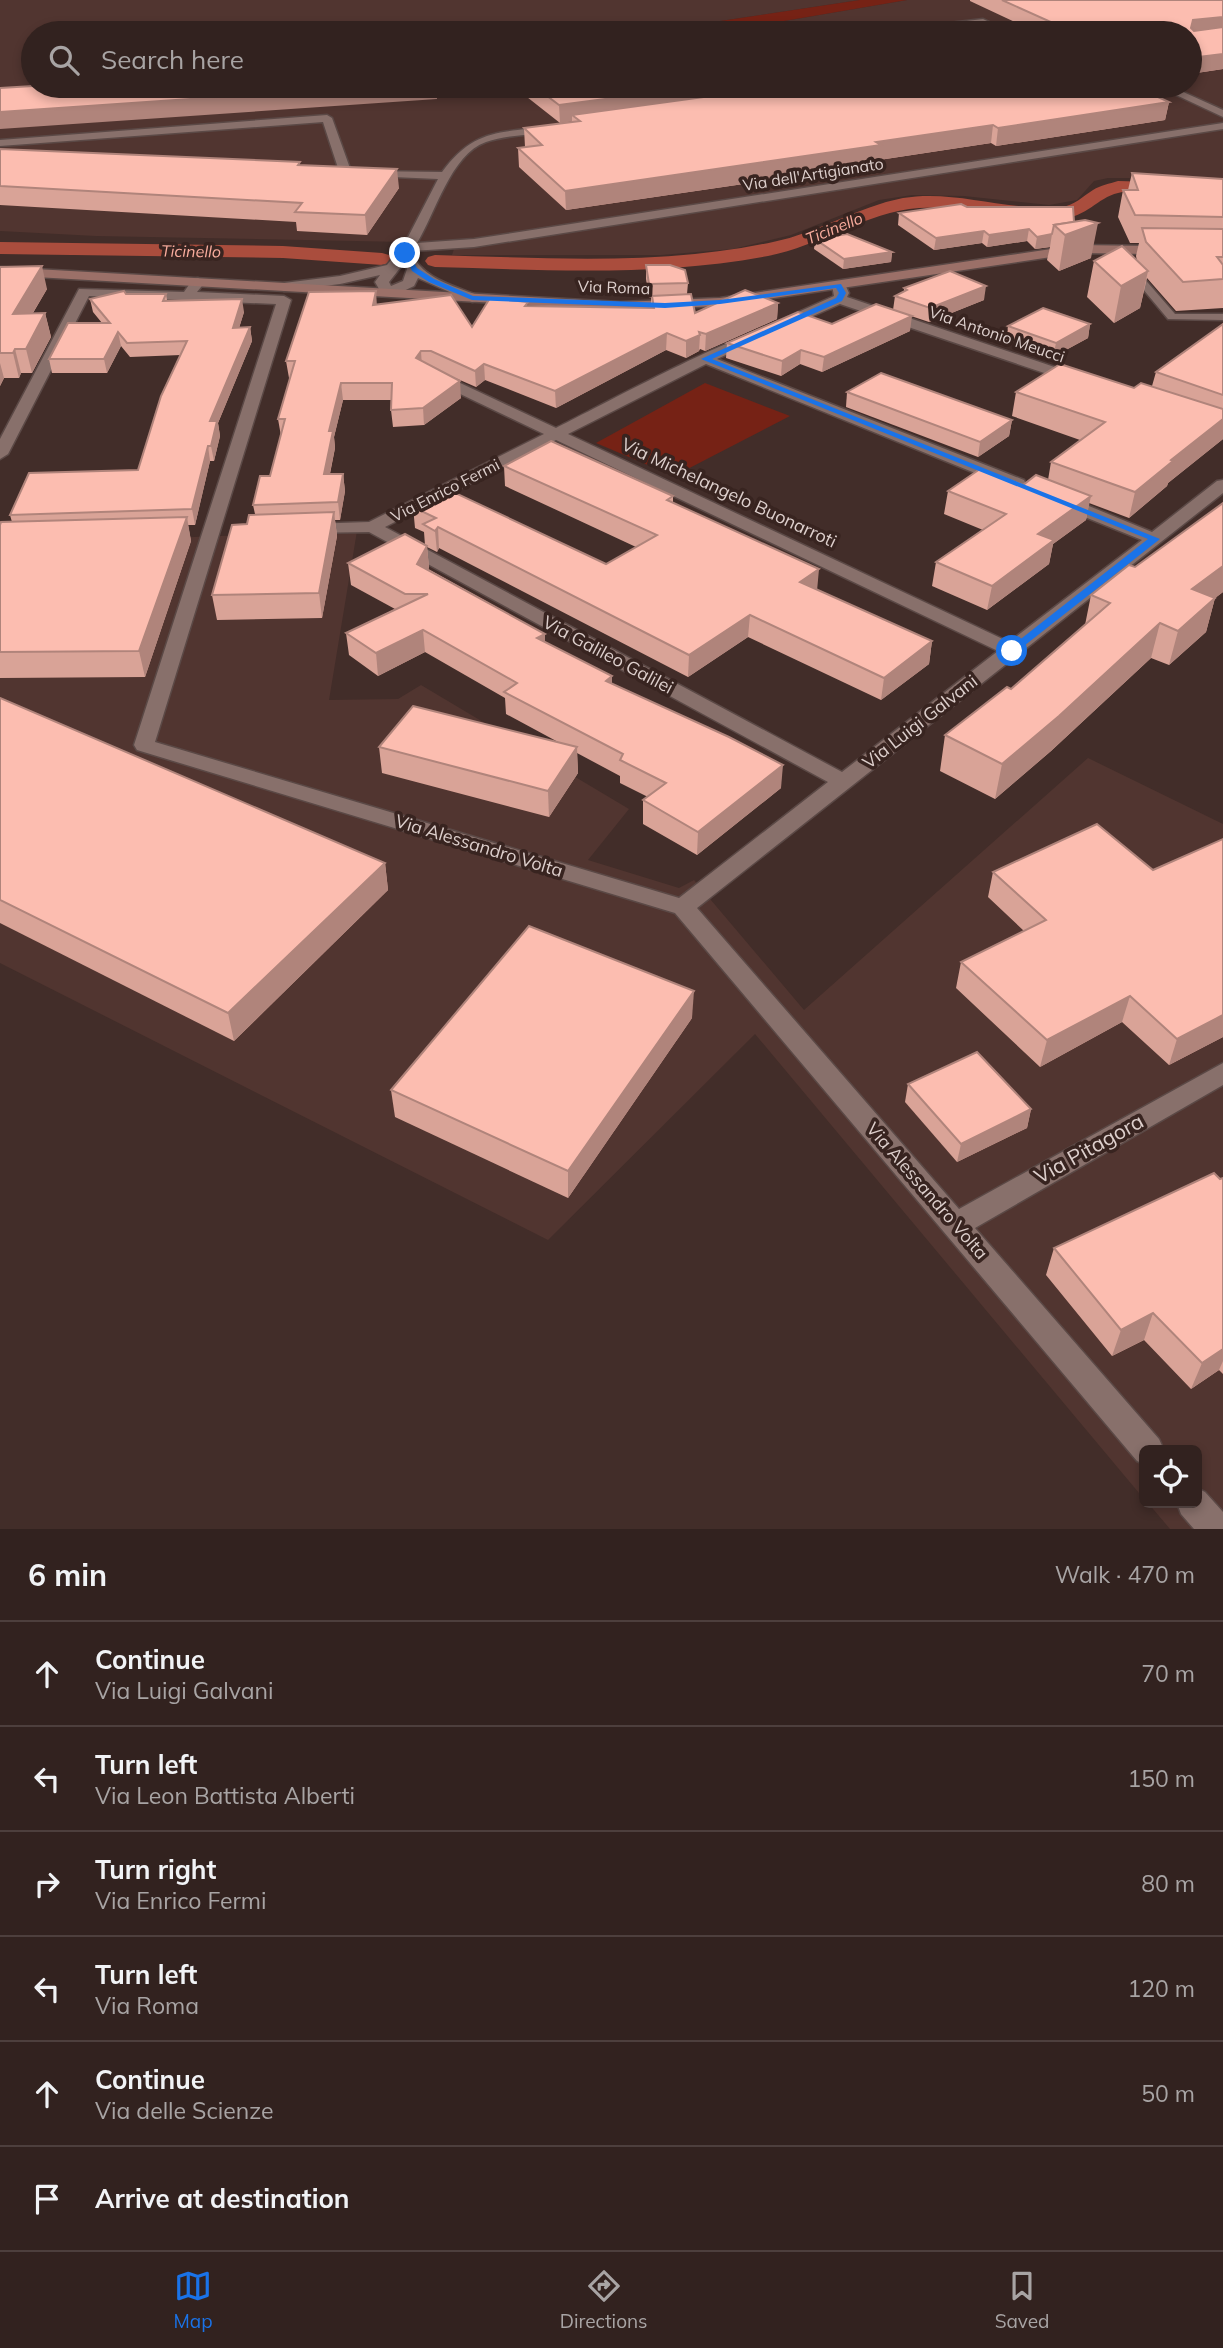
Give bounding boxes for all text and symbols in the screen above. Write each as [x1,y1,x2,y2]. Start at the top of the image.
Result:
search box [21,21,1202,98]
icon: search [45,41,83,79]
text: Search here [101,43,244,76]
street label: Via dell'Artigianato [741,153,885,195]
water label: Ticinello [802,207,866,249]
route end [389,237,420,268]
water label: Ticinello [161,240,221,262]
street label: Via Roma [577,276,651,298]
street label: Via Antonio Meucci [927,301,1067,367]
street label: Via Michelangelo Buonarroti [618,432,840,553]
street label: Via Enrico Fermi [387,454,503,526]
street label: Via Galileo Galilei [539,610,678,699]
route start [996,635,1027,666]
street label: Via Luigi Galvani [858,670,982,774]
street label: Via Alessandro Volta [392,809,566,882]
street label: Via Pitagora [1029,1107,1148,1189]
street label: Via Alessandro Volta [862,1117,993,1264]
map controls [1139,1445,1202,1508]
button: locate [1139,1445,1202,1508]
text: 6 min [28,1556,107,1594]
text: Walk · 470 m [1055,1560,1195,1589]
text: Continue [95,1643,205,1676]
icon: ahead [28,1655,66,1693]
text: 70 m [1141,1659,1195,1688]
text: Via Luigi Galvani [95,1676,274,1705]
text: Turn left [95,1748,197,1781]
icon: left [28,1760,66,1798]
text: 150 m [1127,1764,1195,1793]
text: Via Leon Battista Alberti [95,1781,355,1810]
text: Turn right [95,1853,216,1886]
icon: right [28,1865,66,1903]
text: 80 m [1141,1869,1195,1898]
text: Via Enrico Fermi [95,1886,266,1915]
text: Turn left [95,1958,197,1991]
icon: left [28,1970,66,2008]
text: 120 m [1127,1974,1195,2003]
text: Via Roma [95,1991,199,2020]
text: Continue [95,2063,205,2096]
icon: ahead [28,2075,66,2113]
text: 50 m [1141,2079,1195,2108]
text: Via delle Scienze [95,2096,274,2125]
icon: arrive [28,2180,66,2218]
text: Arrive at destination [95,2182,350,2215]
tab: Map [174,2267,213,2333]
tab: Directions [560,2267,648,2333]
tab: Saved [995,2267,1049,2333]

